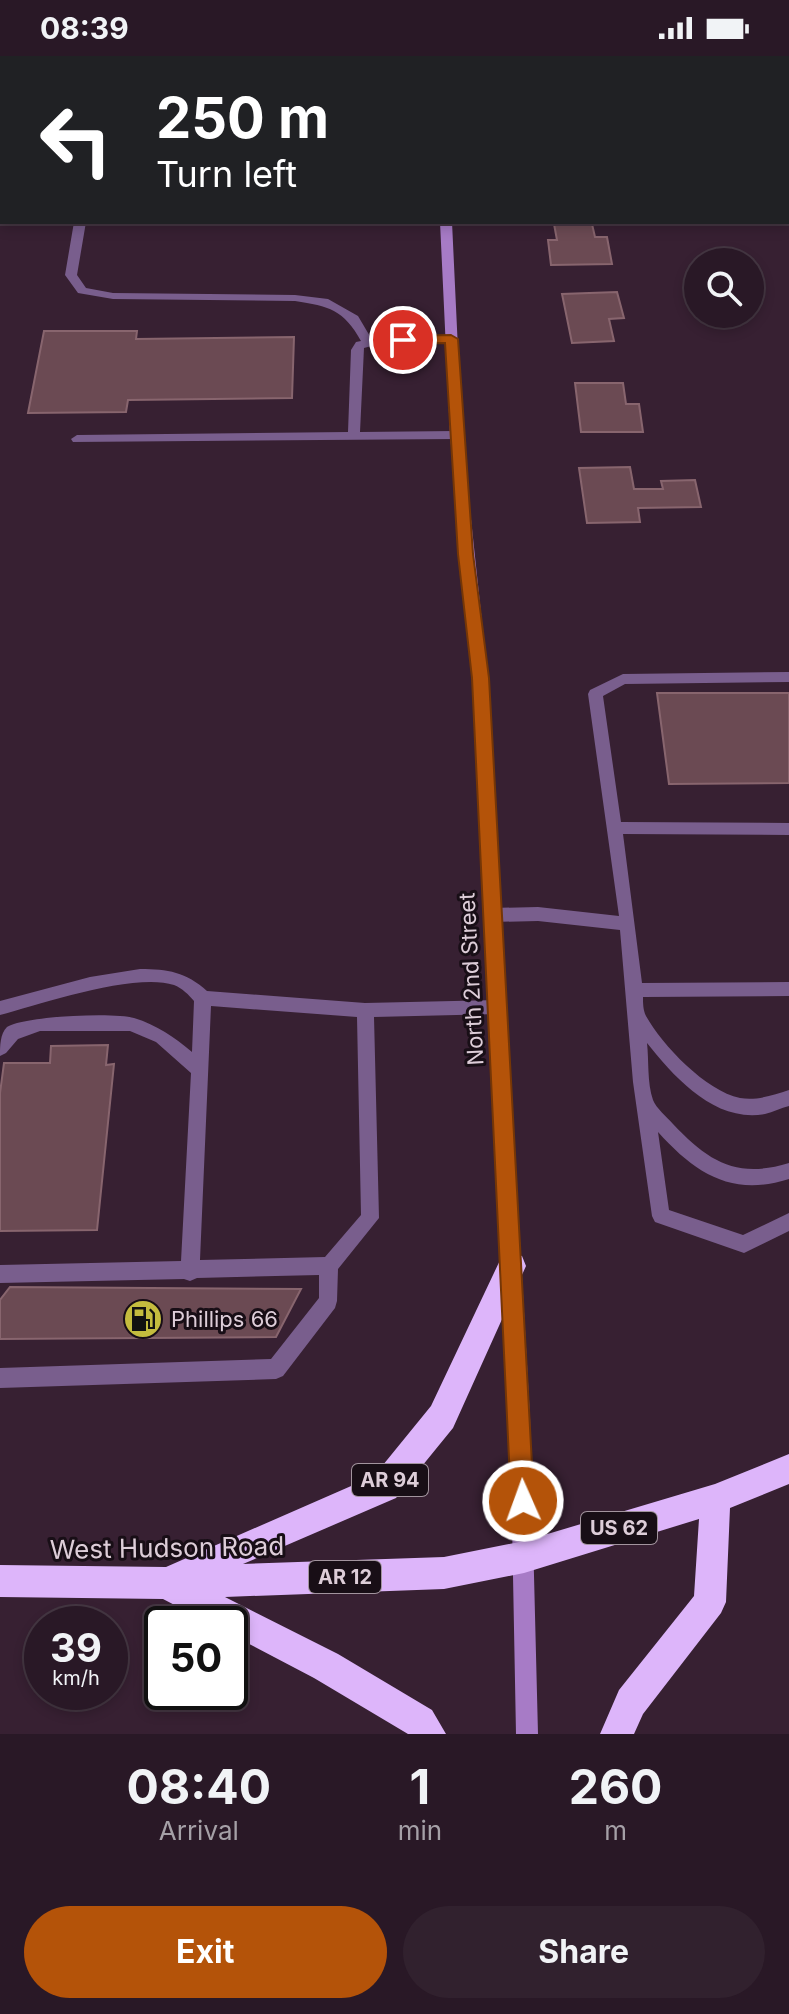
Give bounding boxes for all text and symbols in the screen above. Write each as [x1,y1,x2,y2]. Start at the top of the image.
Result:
text: 08:39 [40,10,129,46]
text: 250 m [156,84,329,152]
icon: left [24,88,128,192]
text: Turn left [156,152,297,196]
map controls [684,248,764,328]
button: search [684,248,764,328]
pin [369,306,437,374]
icon: arrive [381,318,425,362]
street label: North 2nd Street [453,892,489,1066]
fuel station icon: Phillips 66 [122,1298,164,1340]
place label: Phillips 66 [171,1306,278,1332]
position arrow [481,1459,565,1543]
road number: AR 94 [352,1464,428,1496]
road number: US 62 [581,1512,657,1544]
street label: West Hudson Road [50,1530,284,1565]
road number: AR 12 [309,1561,381,1593]
speed limit sign: 50 [144,1606,248,1710]
text: 39 [50,1623,102,1672]
text: km/h [52,1666,100,1690]
text: 08:40 [127,1757,271,1816]
text: 1 [409,1757,430,1816]
text: 260 [569,1757,662,1816]
text: Arrival [159,1815,239,1846]
text: min [398,1815,442,1846]
text: m [604,1815,627,1846]
button: Exit [24,1906,387,1998]
button: Share [403,1906,765,1998]

